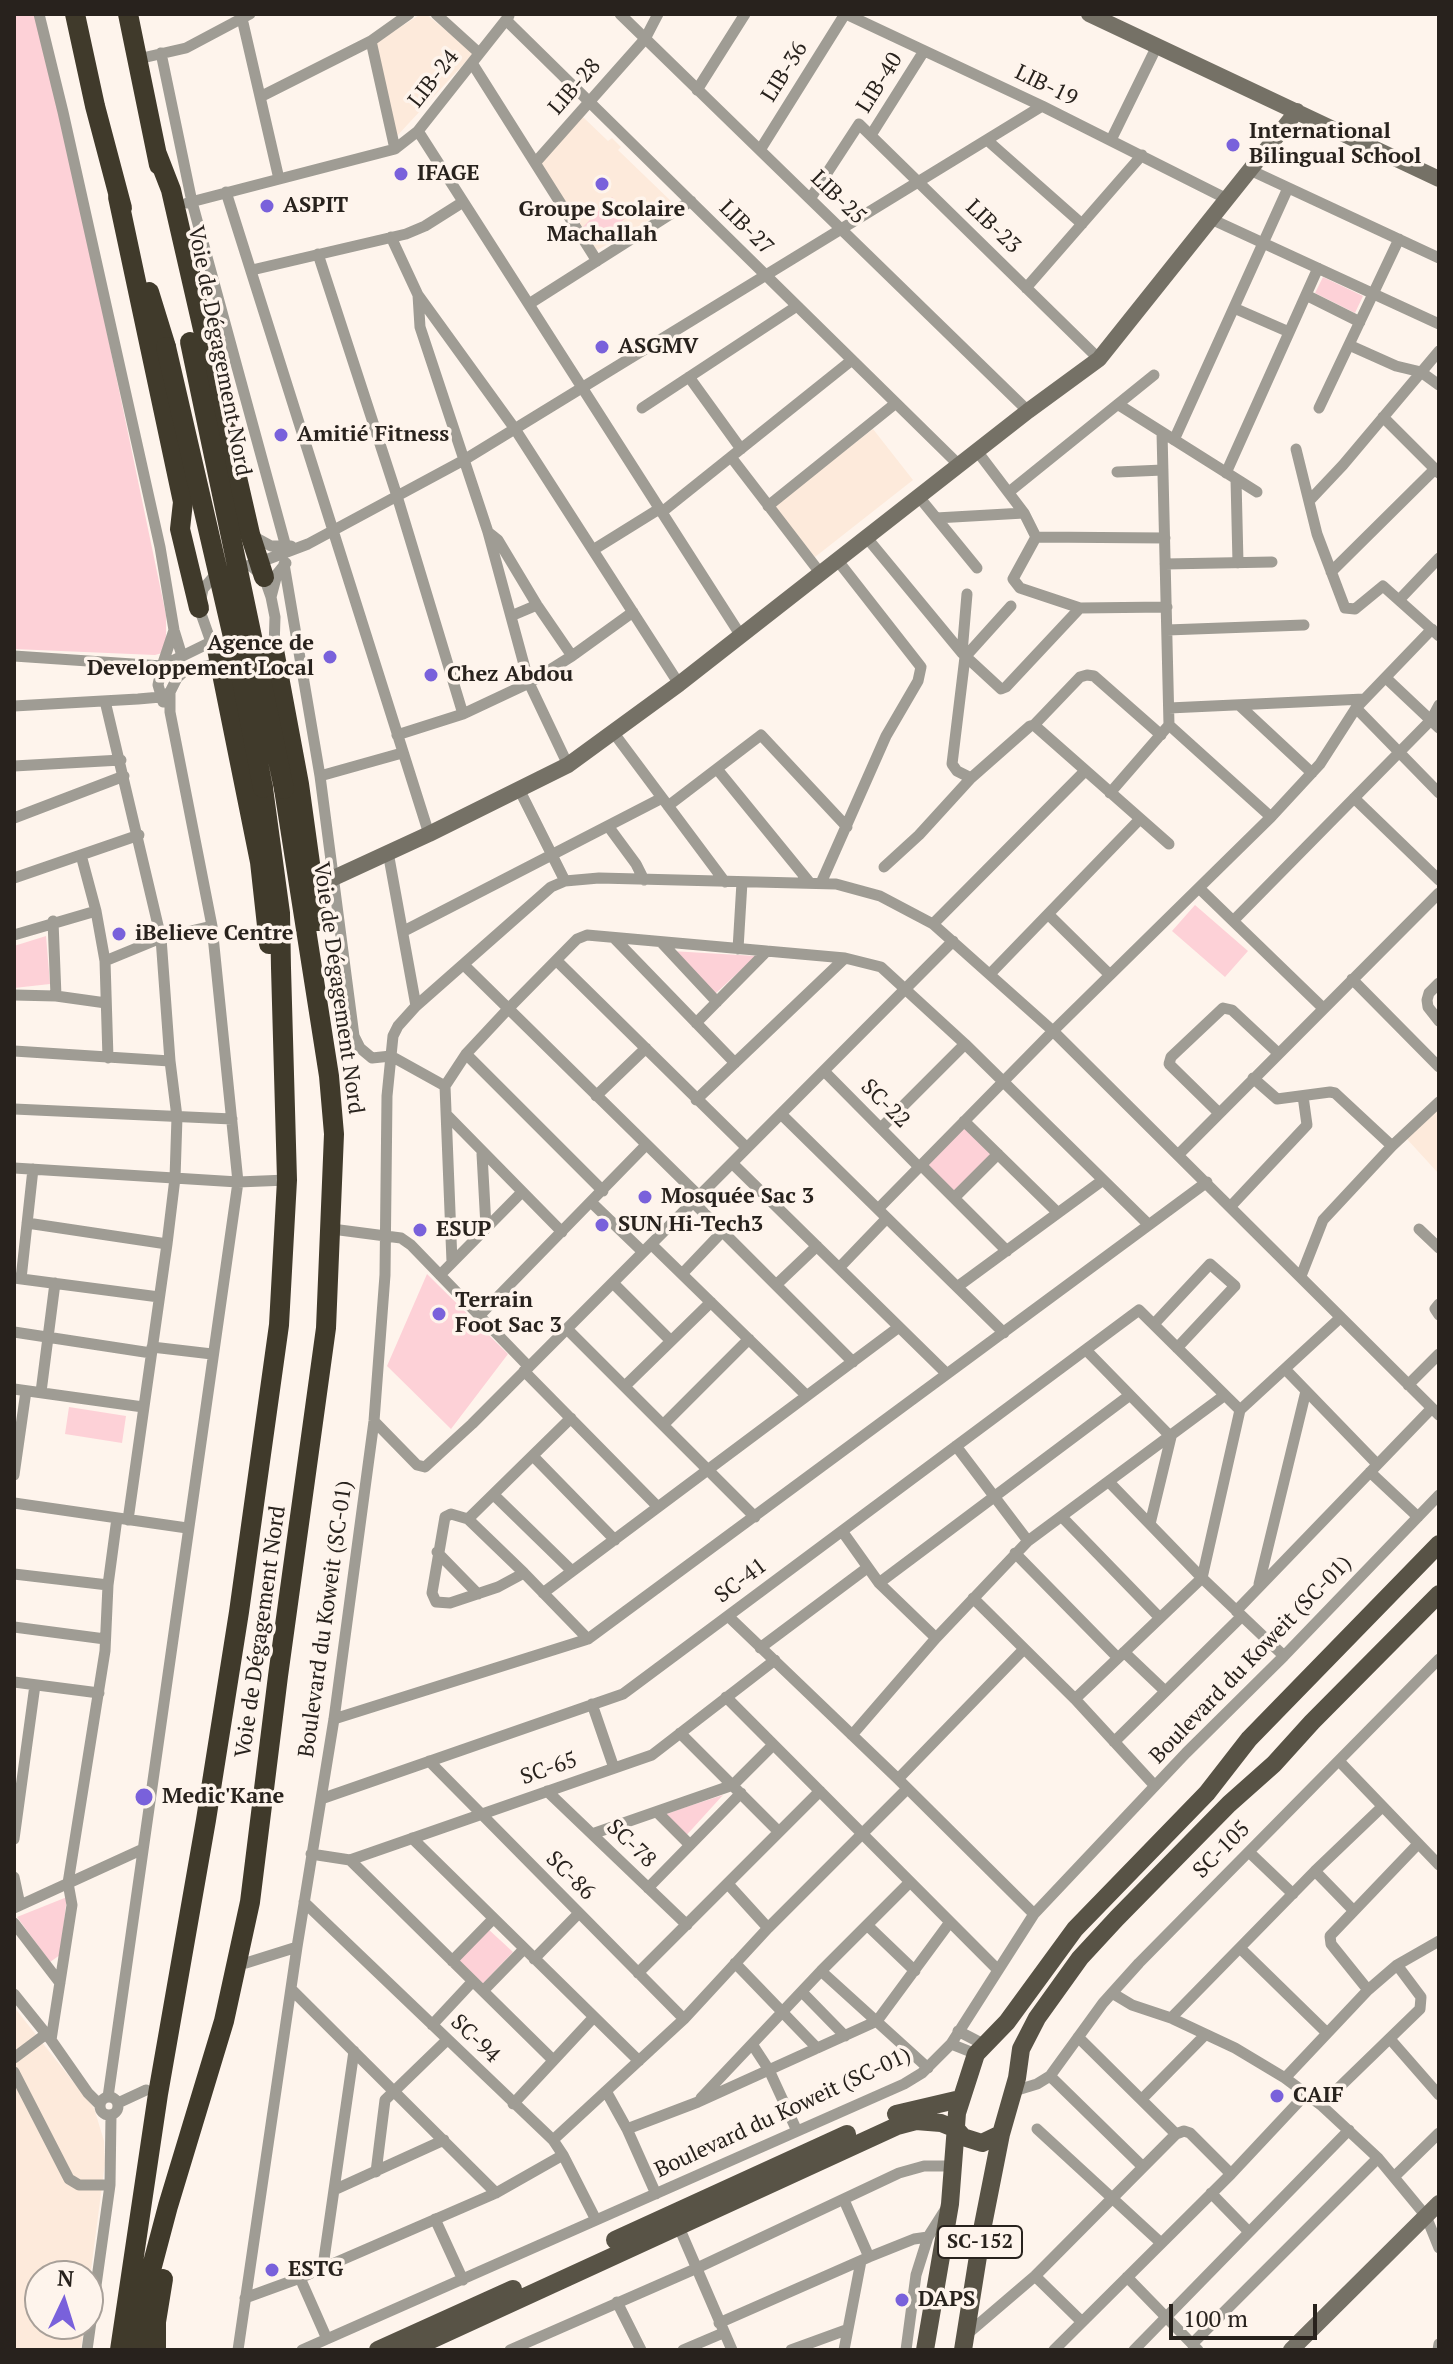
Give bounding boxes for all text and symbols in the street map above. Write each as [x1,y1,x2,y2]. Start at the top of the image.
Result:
street label: LIB-36 [756,37,814,107]
street label: LIB-24 [403,45,465,113]
street label: LIB-40 [851,48,909,118]
street label: LIB-28 [543,53,607,121]
street label: LIB-19 [1010,60,1082,112]
place label: International Bilingual School [1249,119,1421,170]
marker: International Bilingual School [1224,136,1242,154]
place label: IFAGE [417,161,480,187]
marker: IFAGE [392,165,410,183]
street label: LIB-25 [805,166,871,230]
marker: Groupe Scolaire Machallah [593,175,611,193]
place label: ASPIT [283,193,348,219]
street label: LIB-27 [713,195,779,261]
street label: LIB-23 [960,195,1026,259]
marker: ASPIT [258,197,276,215]
place label: Groupe Scolaire Machallah [519,197,685,248]
street label: Voie de Dégagement Nord [182,224,256,478]
place label: ASGMV [618,334,699,360]
marker: ASGMV [593,338,611,356]
place label: Amitié Fitness [297,422,449,448]
marker: Amitié Fitness [272,426,290,444]
place label: Agence de Developpement Local [87,631,314,682]
marker: Agence de Developpement Local [321,648,339,666]
place label: Chez Abdou [447,662,573,688]
marker: Chez Abdou [422,666,440,684]
street label: Voie de Dégagement Nord [307,860,369,1116]
place label: iBelieve Centre [135,921,294,947]
marker: iBelieve Centre [110,925,128,943]
street label: SC-22 [855,1074,915,1134]
place label: Mosquée Sac 3 [661,1184,814,1210]
marker: Mosquée Sac 3 [636,1188,654,1206]
place label: SUN Hi-Tech3 [618,1212,763,1238]
marker: SUN Hi-Tech3 [593,1216,611,1234]
place label: ESUP [436,1217,491,1243]
marker: ESUP [411,1221,429,1239]
place label: Terrain Foot Sac 3 [455,1288,562,1340]
marker: Terrain Foot Sac 3 [430,1305,448,1323]
street label: Boulevard du Koweit (SC-01) [293,1479,359,1759]
street label: Voie de Dégagement Nord [230,1504,292,1760]
street label: Boulevard du Koweit (SC-01) [1144,1550,1358,1770]
street label: SC-41 [710,1553,772,1609]
street label: SC-65 [517,1747,581,1791]
place label: Medic'Kane [162,1784,284,1810]
marker: Medic'Kane [133,1786,155,1808]
street label: SC-78 [601,1814,661,1874]
street label: SC-105 [1188,1816,1256,1884]
street label: SC-86 [540,1846,600,1906]
street label: SC-94 [445,2009,505,2069]
street label: Boulevard du Koweit (SC-01) [651,2042,915,2184]
place label: CAIF [1293,2083,1344,2109]
marker: CAIF [1268,2087,1286,2105]
road number: SC-152 [938,2226,1022,2258]
place label: ESTG [288,2257,343,2283]
north arrow [24,2260,104,2340]
marker: ESTG [263,2261,281,2279]
text: N [56,2263,75,2293]
place label: DAPS [918,2287,975,2313]
scale bar [1173,2288,1321,2338]
marker: DAPS [893,2291,911,2309]
text: 100 m [1183,2302,1248,2334]

